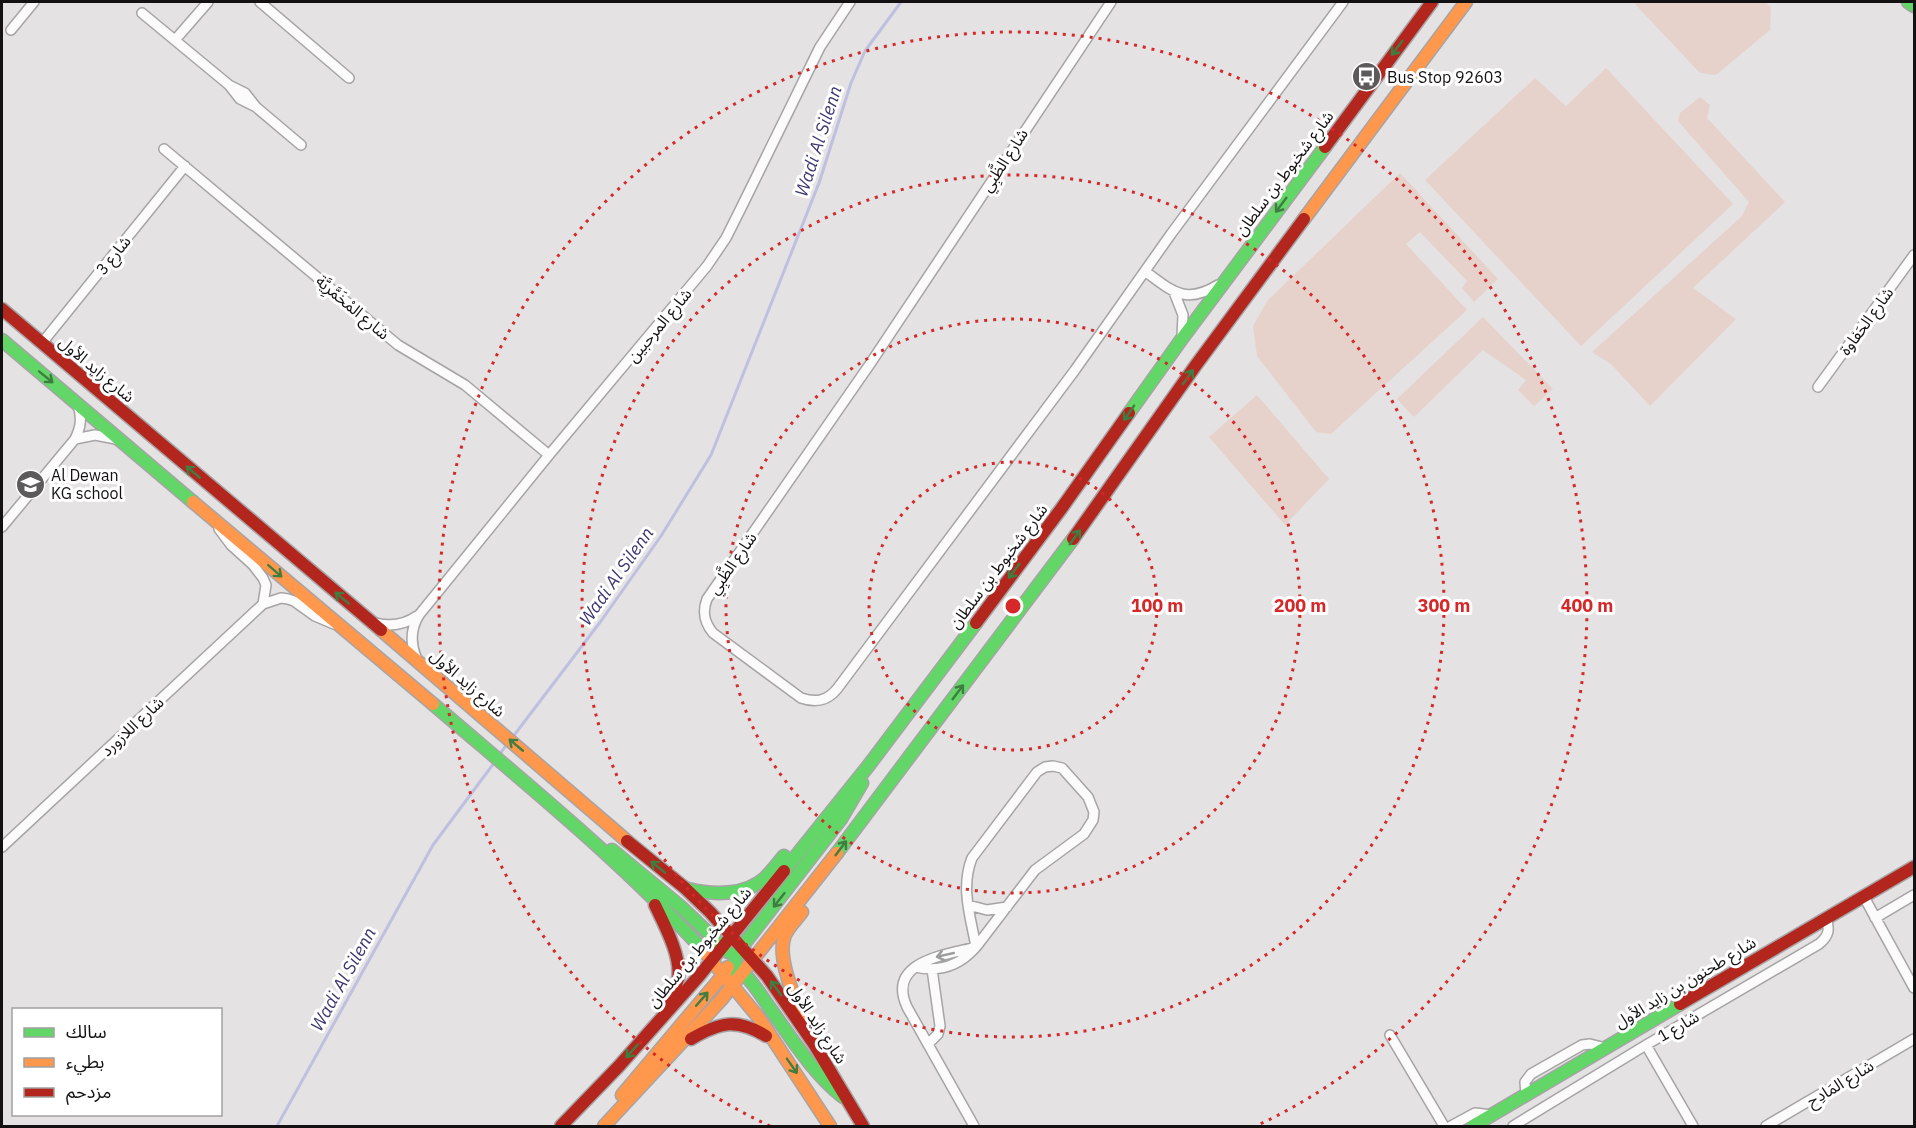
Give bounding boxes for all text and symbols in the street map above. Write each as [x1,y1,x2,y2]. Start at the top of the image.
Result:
one-way arrow [1391,40,1403,56]
bus stop icon: Bus Stop 92603 [1350,61,1382,93]
place label: Bus Stop 92603 [1387,67,1503,87]
water label: Wadi Al Silenn [789,83,847,199]
street label: شارع شخبوط بن سلطان [1231,107,1340,241]
street label: شارع الظَّبِي [975,124,1034,197]
one-way arrow [1274,197,1287,213]
street label: شارع 3 [91,231,137,281]
street label: شارع المْخَمَّرِيَّة [310,270,394,346]
street label: شارع الحَفاوة [1835,283,1900,361]
street label: شارع المرحبين [622,284,698,368]
street label: شارع زايد الأول [53,332,139,409]
one-way arrow [1182,370,1194,386]
one-way arrow [38,371,54,384]
one-way arrow [1123,405,1135,421]
place label: Al Dewan KG school [51,465,123,503]
one-way arrow [186,465,201,479]
school or university icon: Al Dewan KG school [14,468,46,500]
street label: شارع شخبوط بن سلطان [945,500,1054,634]
water label: Wadi Al Silenn [574,522,658,630]
street label: شارع الظَّبِي [702,527,763,600]
one-way arrow [1069,529,1081,545]
one-way arrow [1008,563,1021,579]
one-way arrow [267,564,282,578]
one-way arrow [335,591,350,605]
text: 100 m [1131,594,1183,617]
text: 200 m [1274,594,1326,617]
text: 300 m [1418,594,1470,617]
text: 400 m [1561,594,1613,617]
centre of rings [1003,596,1023,616]
street label: شارع زايد الأول [424,645,510,723]
one-way arrow [952,685,964,701]
street label: شارع اللازورد [96,692,170,762]
one-way arrow [509,738,524,752]
one-way arrow [834,841,847,857]
one-way arrow [650,860,666,873]
street label: شارع شخبوط بن سلطان [643,883,758,1013]
one-way arrow [772,892,785,908]
water label: Wadi Al Silenn [305,923,381,1035]
street label: شارع طحنون بن زايد الأول [1611,932,1761,1035]
one-way arrow [935,950,954,962]
street label: شارع زايد الأول [782,979,852,1069]
one-way arrow [770,981,782,997]
one-way arrow [695,992,709,1007]
street label: شارع 1 [1654,1006,1704,1048]
legend [12,1008,222,1116]
text: سالك [66,1020,107,1043]
one-way arrow [625,1043,639,1058]
text: بطيء [66,1050,104,1075]
street label: شارع المَادِح [1803,1055,1879,1113]
one-way arrow [786,1058,798,1074]
text: مزدحم [66,1080,111,1105]

